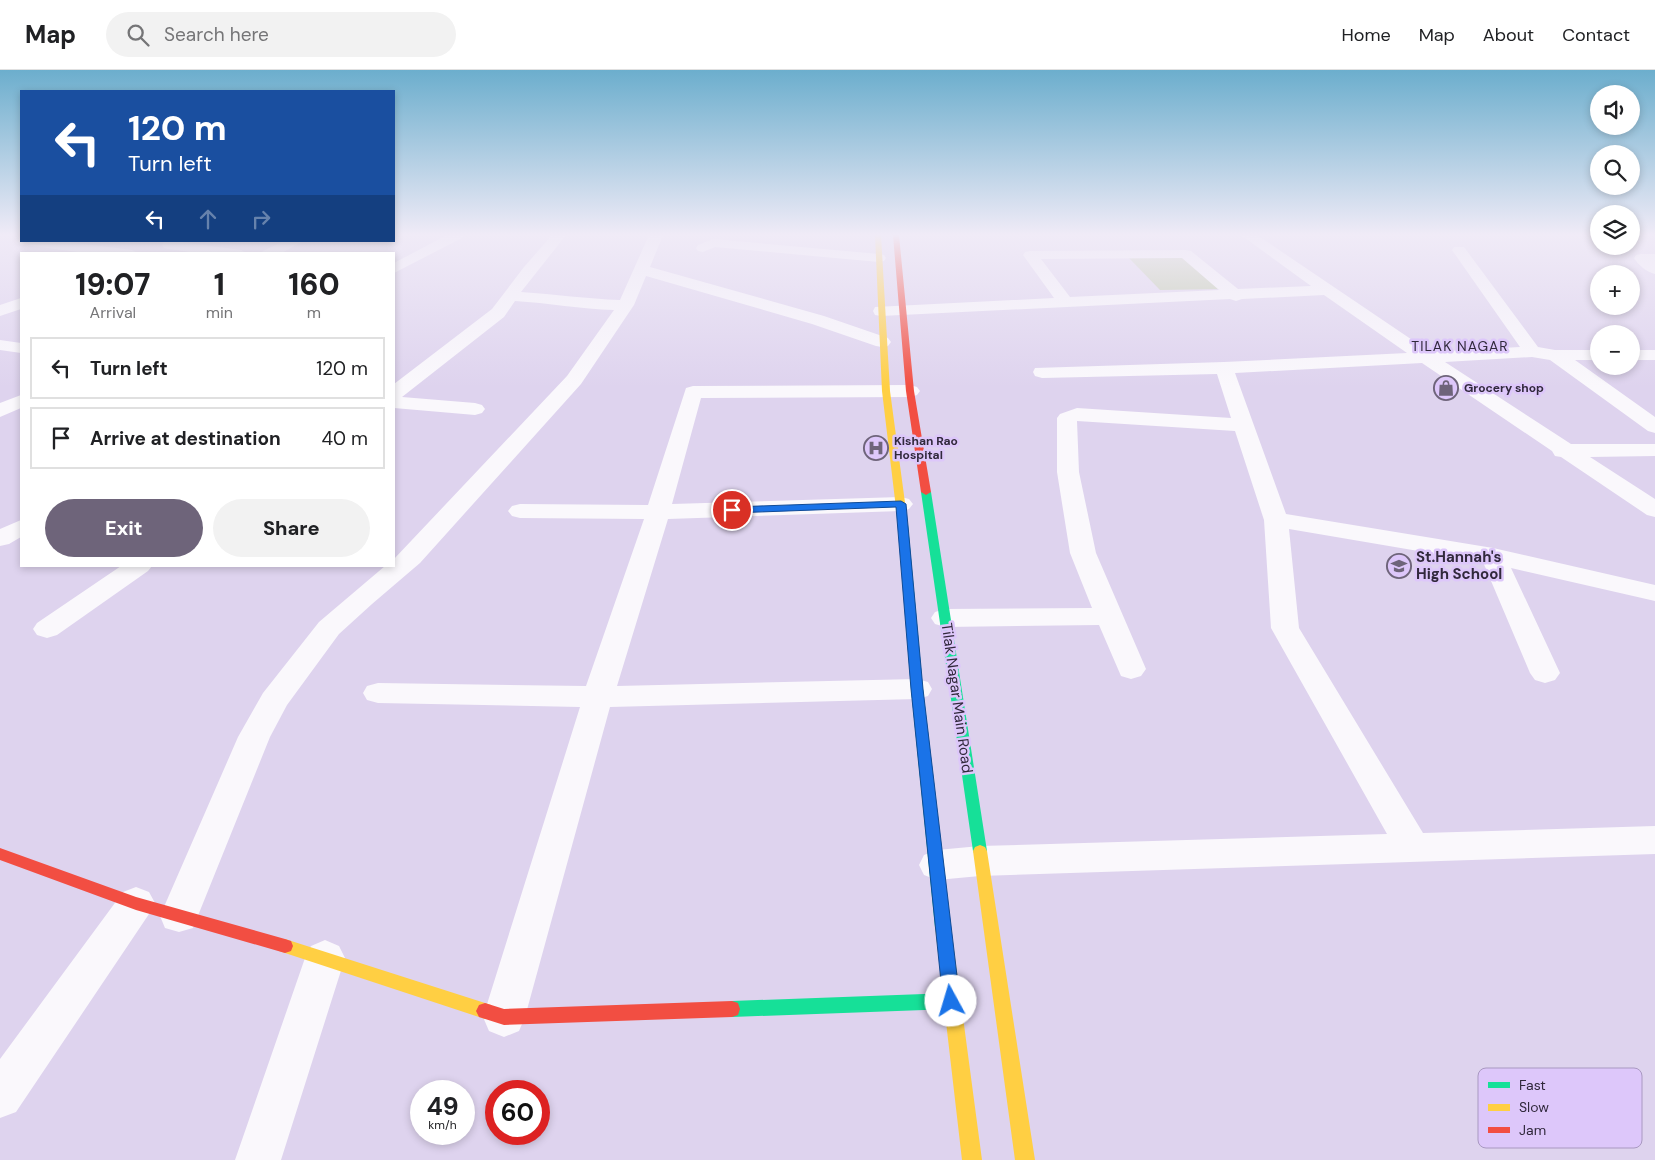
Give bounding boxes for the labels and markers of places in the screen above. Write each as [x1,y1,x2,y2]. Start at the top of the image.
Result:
shop icon: Grocery shop [1433,375,1459,401]
place label: Grocery shop [1464,380,1544,396]
place label: Kishan Rao Hospital [894,433,958,463]
hospital icon: Kishan Rao Hospital [863,435,889,461]
pin [711,489,753,531]
place label: St.Hannah's High School [1416,547,1502,584]
school or university icon: St.Hannah's High School [1386,553,1412,579]

